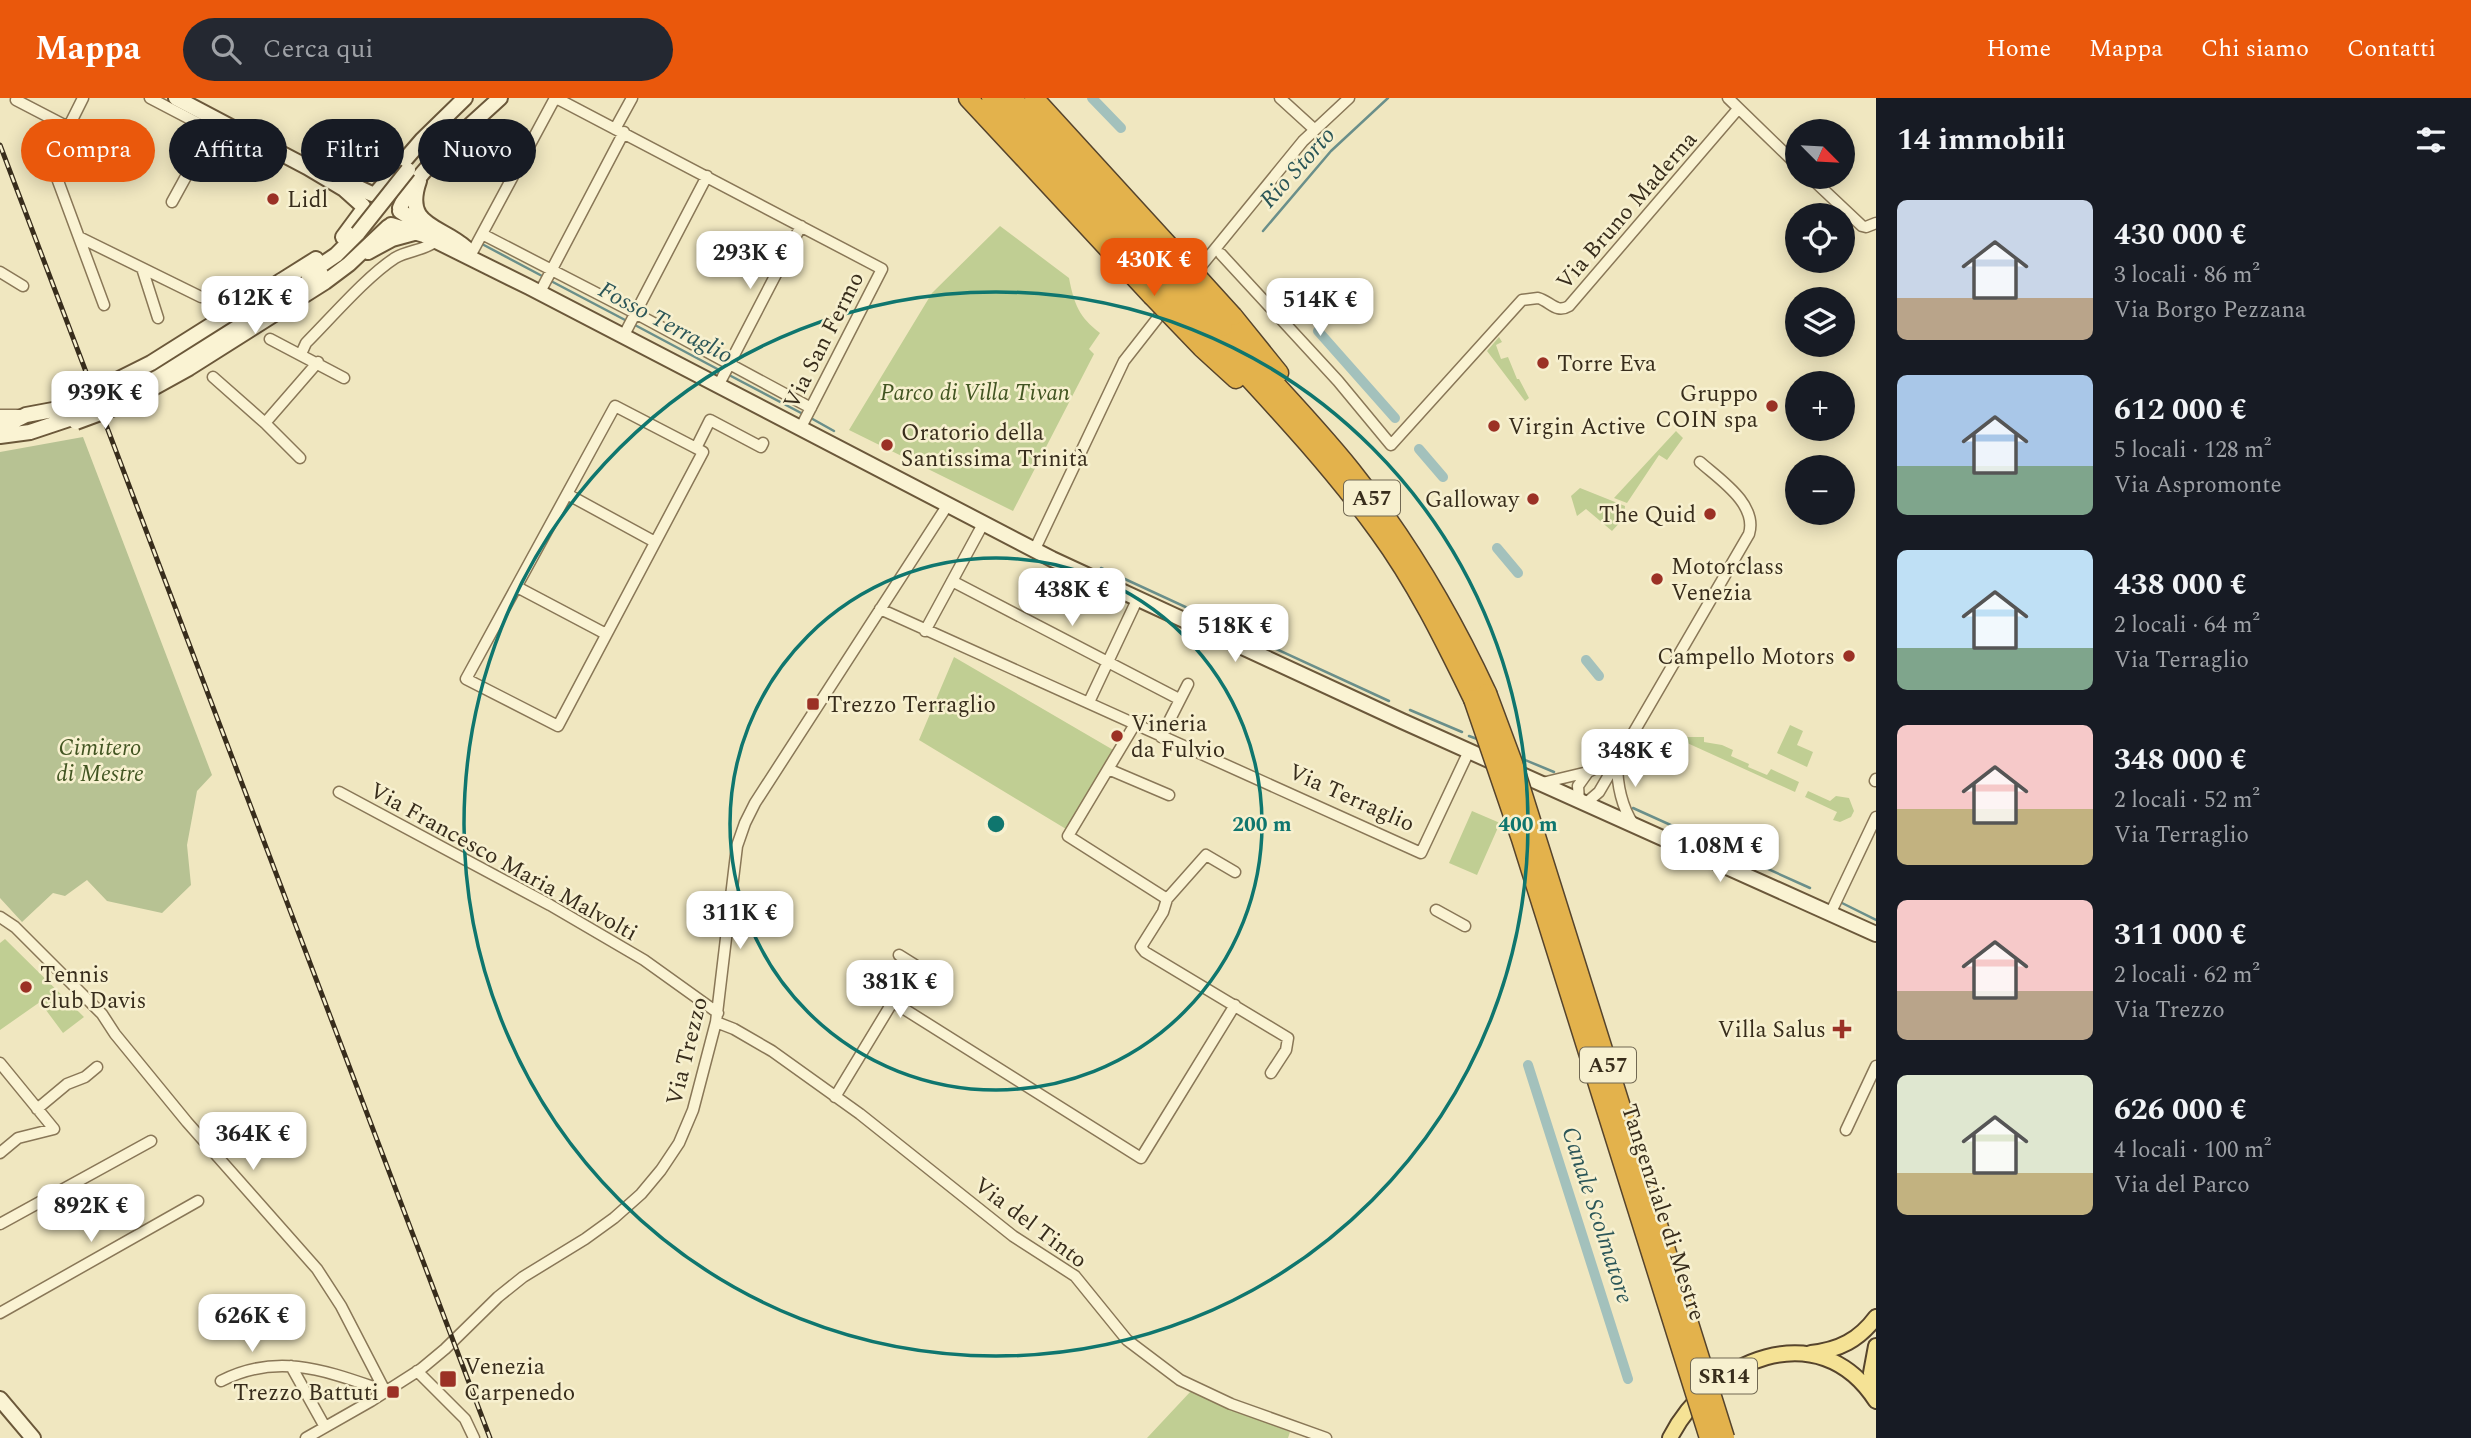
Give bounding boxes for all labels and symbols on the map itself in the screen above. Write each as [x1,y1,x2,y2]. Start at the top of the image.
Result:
water label: Rio Storto [1251,119,1344,217]
north arrow [1785,119,1855,189]
street label: Via Bruno Maderna [1548,124,1706,298]
place label: Lidl [287,183,328,218]
marker: Lidl [265,191,281,207]
pin: 293K € [693,232,807,291]
pin: 430K € [1097,238,1211,298]
street label: Via San Fermo [775,266,874,416]
water label: Fosso Terraglio [592,272,740,374]
pin: 612K € [198,276,312,336]
pin: 514K € [1263,278,1377,338]
place label: Torre Eva [1557,347,1656,382]
marker: Torre Eva [1535,355,1551,371]
pin: 939K € [48,372,162,431]
park label: Parco di Villa Tivan [880,376,1070,411]
place label: Gruppo COIN spa [1655,377,1758,438]
marker: Gruppo COIN spa [1764,398,1780,414]
place label: Virgin Active [1508,410,1646,445]
place label: Oratorio della Santissima Trinità [901,416,1088,477]
marker: Virgin Active [1486,418,1502,434]
marker: Oratorio della Santissima Trinità [879,437,895,453]
road number: A57 [1344,480,1400,516]
place label: Galloway [1425,483,1520,518]
marker: Galloway [1525,491,1541,507]
place label: The Quid [1599,498,1696,533]
marker: The Quid [1702,506,1718,522]
place label: Motorclass Venezia [1671,550,1784,611]
pin: 438K € [1015,568,1129,628]
marker: Motorclass Venezia [1649,571,1665,587]
pin: 518K € [1178,604,1292,664]
place label: Campello Motors [1657,640,1835,675]
marker: Campello Motors [1841,648,1857,664]
place label: Trezzo Terraglio [827,688,996,723]
marker: Trezzo Terraglio [805,696,821,712]
place label: Vineria da Fulvio [1131,707,1225,768]
marker: Vineria da Fulvio [1109,728,1125,744]
pin: 348K € [1578,730,1692,789]
park label: Cimitero di Mestre [56,731,144,792]
street label: Via Terraglio [1283,755,1420,842]
street label: Via Francesco Maria Malvolti [363,774,644,951]
text: 200 m [1232,809,1292,841]
text: 400 m [1498,809,1558,841]
centre of rings [984,812,1008,836]
pin: 1.08M € [1655,824,1785,884]
pin: 311K € [683,892,797,951]
place label: Tennis club Davis [40,958,147,1019]
pin: 381K € [843,960,957,1020]
marker: Tennis club Davis [18,979,34,995]
street label: Via Trezzo [657,993,718,1109]
place label: Villa Salus [1718,1013,1826,1048]
marker: Villa Salus [1832,1019,1852,1039]
road number: A57 [1580,1048,1636,1082]
street label: Tangenziale di Mestre [1611,1099,1714,1325]
pin: 364K € [196,1112,310,1172]
water label: Canale Scolmatore [1551,1122,1643,1308]
street label: Via del Tinto [966,1169,1094,1278]
pin: 892K € [34,1184,148,1244]
pin: 626K € [195,1294,309,1354]
place label: Venezia Carpenedo [464,1350,575,1411]
road number: SR14 [1691,1358,1757,1394]
marker: Venezia Carpenedo [438,1369,458,1389]
place label: Trezzo Battuti [233,1376,379,1411]
marker: Trezzo Battuti [385,1384,401,1400]

